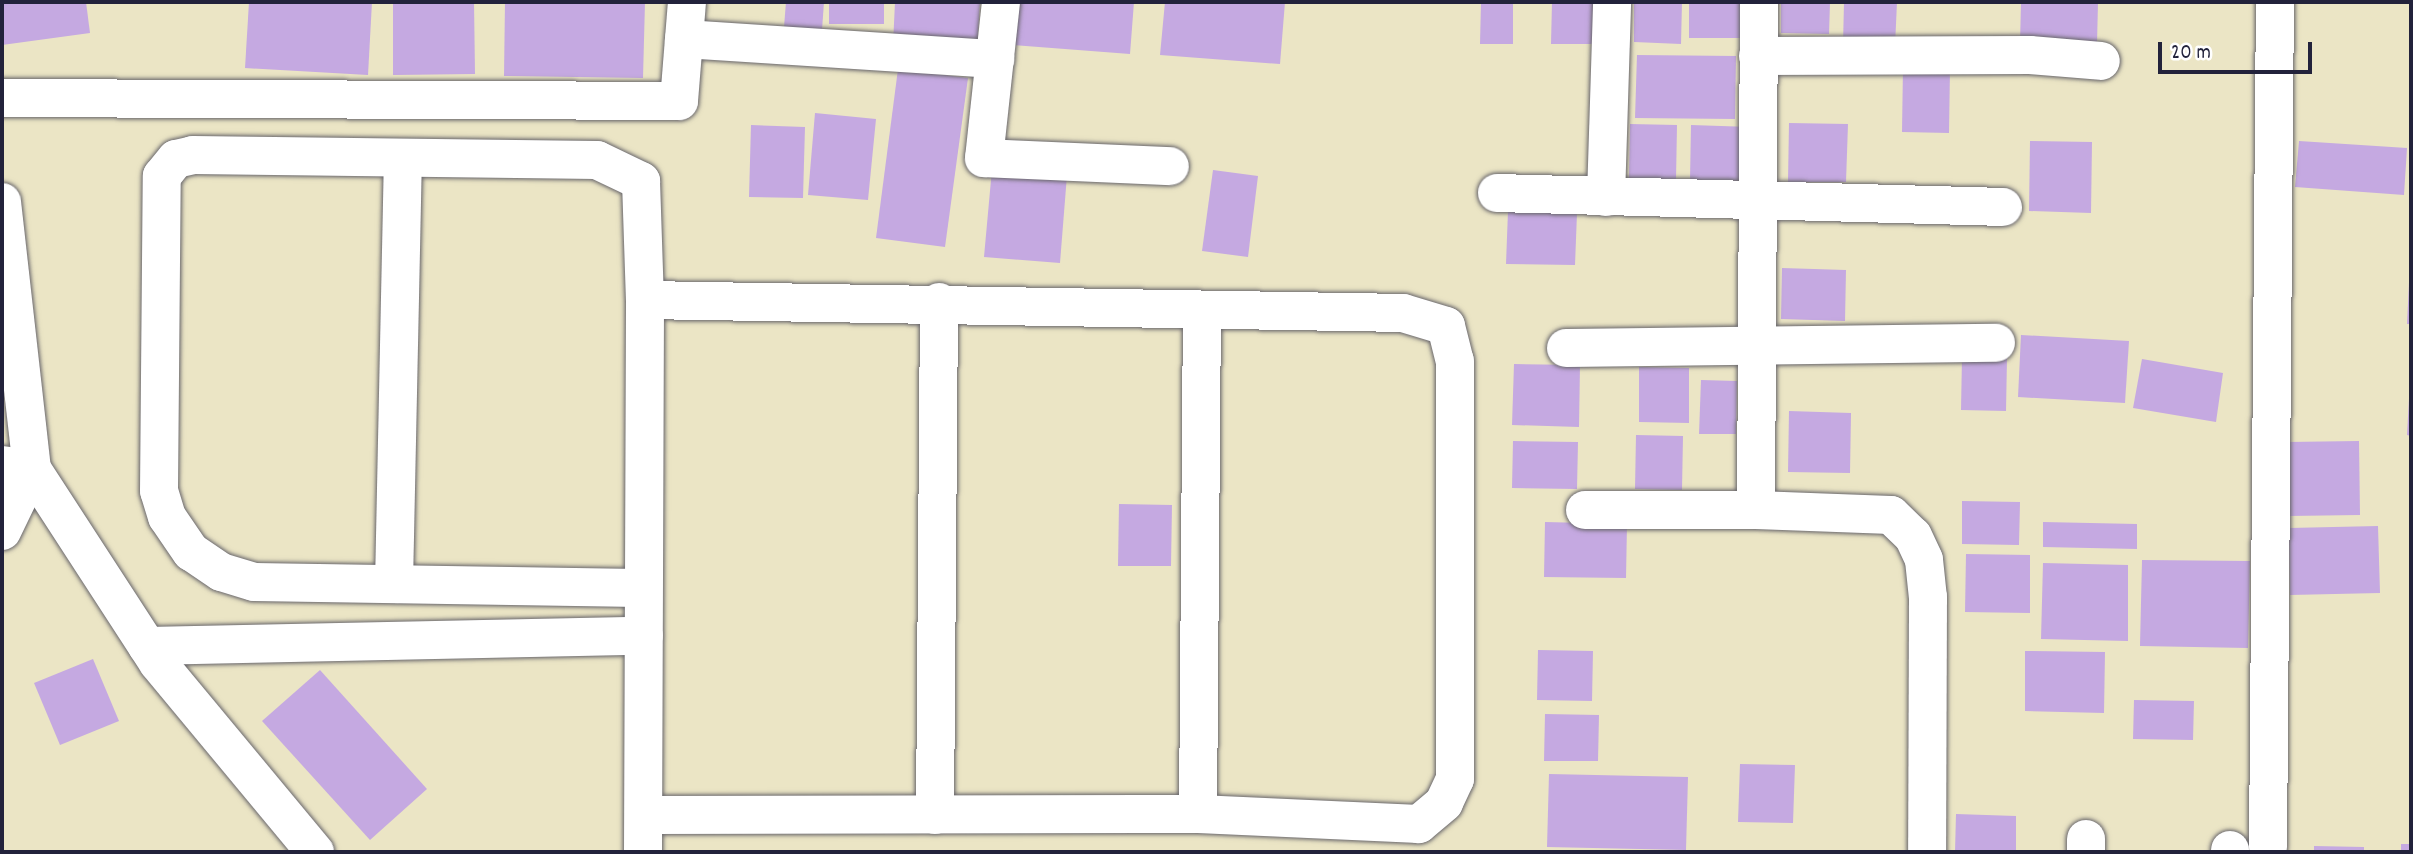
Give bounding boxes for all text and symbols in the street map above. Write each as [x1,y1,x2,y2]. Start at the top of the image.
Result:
scale bar [2161,28,2315,72]
text: 20 m [2171,39,2211,69]

